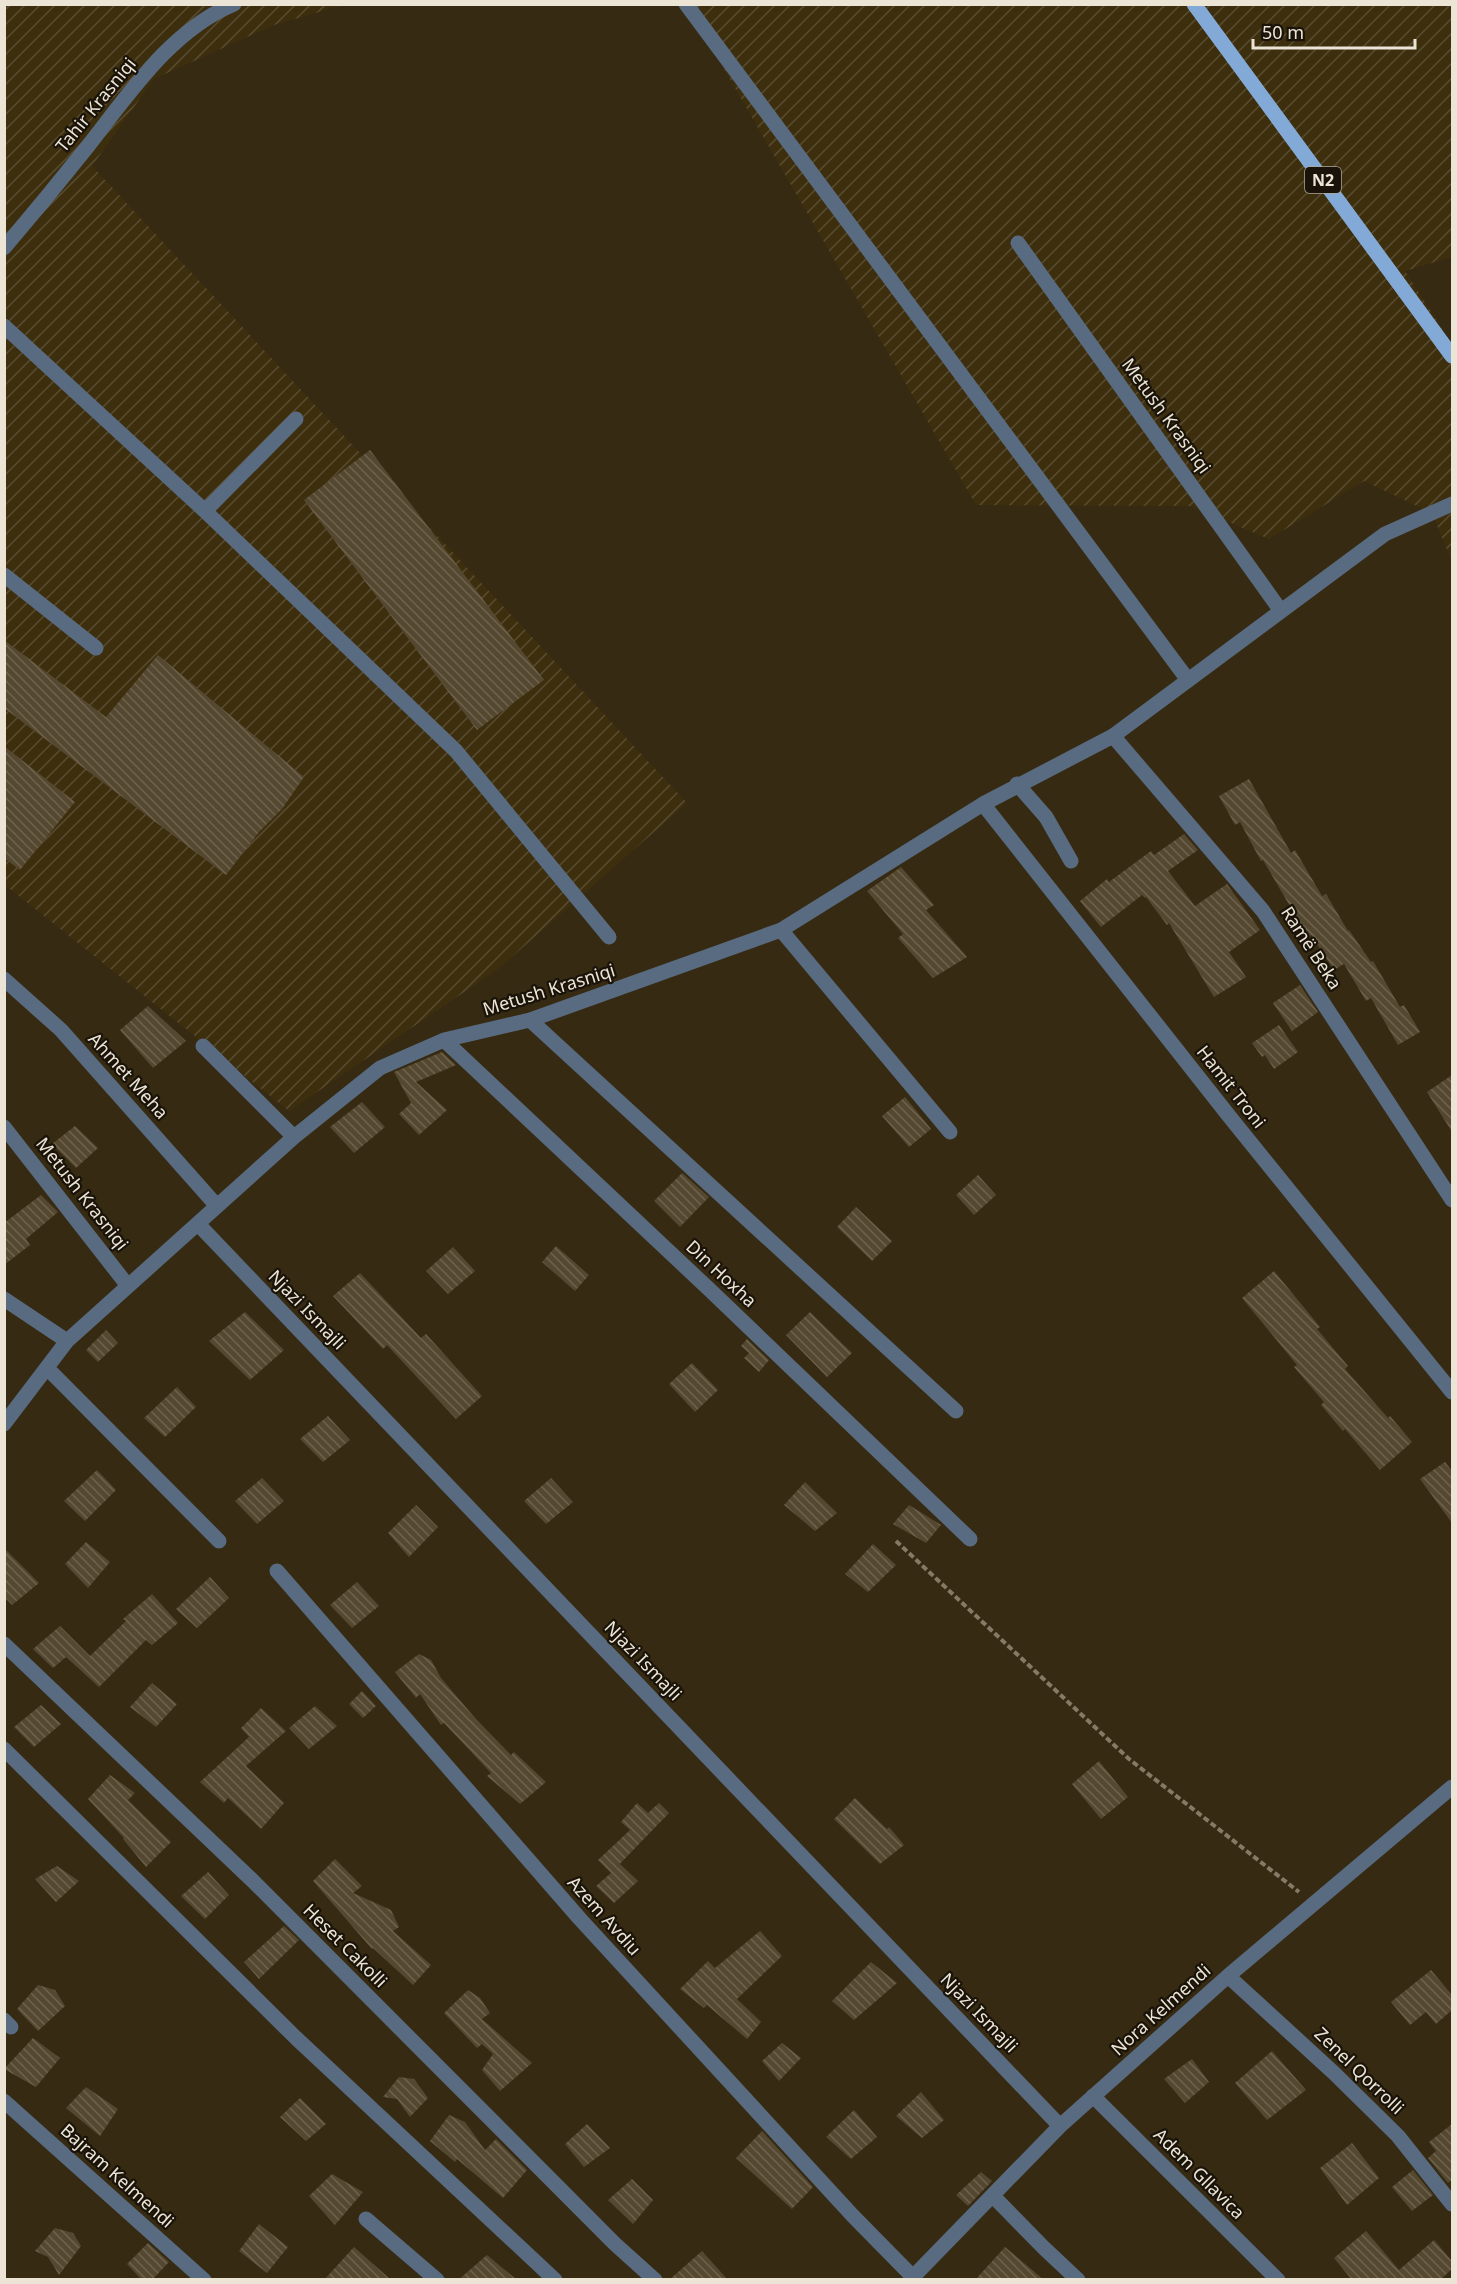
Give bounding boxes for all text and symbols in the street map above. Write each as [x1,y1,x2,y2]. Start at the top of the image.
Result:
scale bar [1253,12,1415,50]
text: 50 m [1262,20,1304,44]
street label: Tahir Krasniqi [50,52,141,157]
road number: N2 [1305,167,1341,193]
street label: Metush Krasniqi [1117,353,1217,478]
street label: Ramë Beka [1276,901,1348,994]
street label: Metush Krasniqi [480,958,618,1021]
street label: Ahmet Meha [84,1027,174,1124]
street label: Hamit Troni [1192,1040,1272,1133]
street label: Metush Krasniqi [31,1132,134,1255]
street label: Din Hoxha [681,1234,762,1312]
street label: Njazi Ismajli [264,1264,352,1354]
street label: Njazi Ismajli [600,1615,688,1705]
street label: Azem Avdiu [563,1870,647,1960]
street label: Heset Cakolli [299,1898,393,1992]
street label: Nora Kelmendi [1105,1958,1215,2060]
street label: Njazi Ismajli [936,1967,1024,2057]
street label: Zenel Qorrolli [1310,2022,1410,2119]
street label: Bajram Kelmendi [56,2118,180,2233]
street label: Adem Gllavica [1149,2123,1250,2224]

